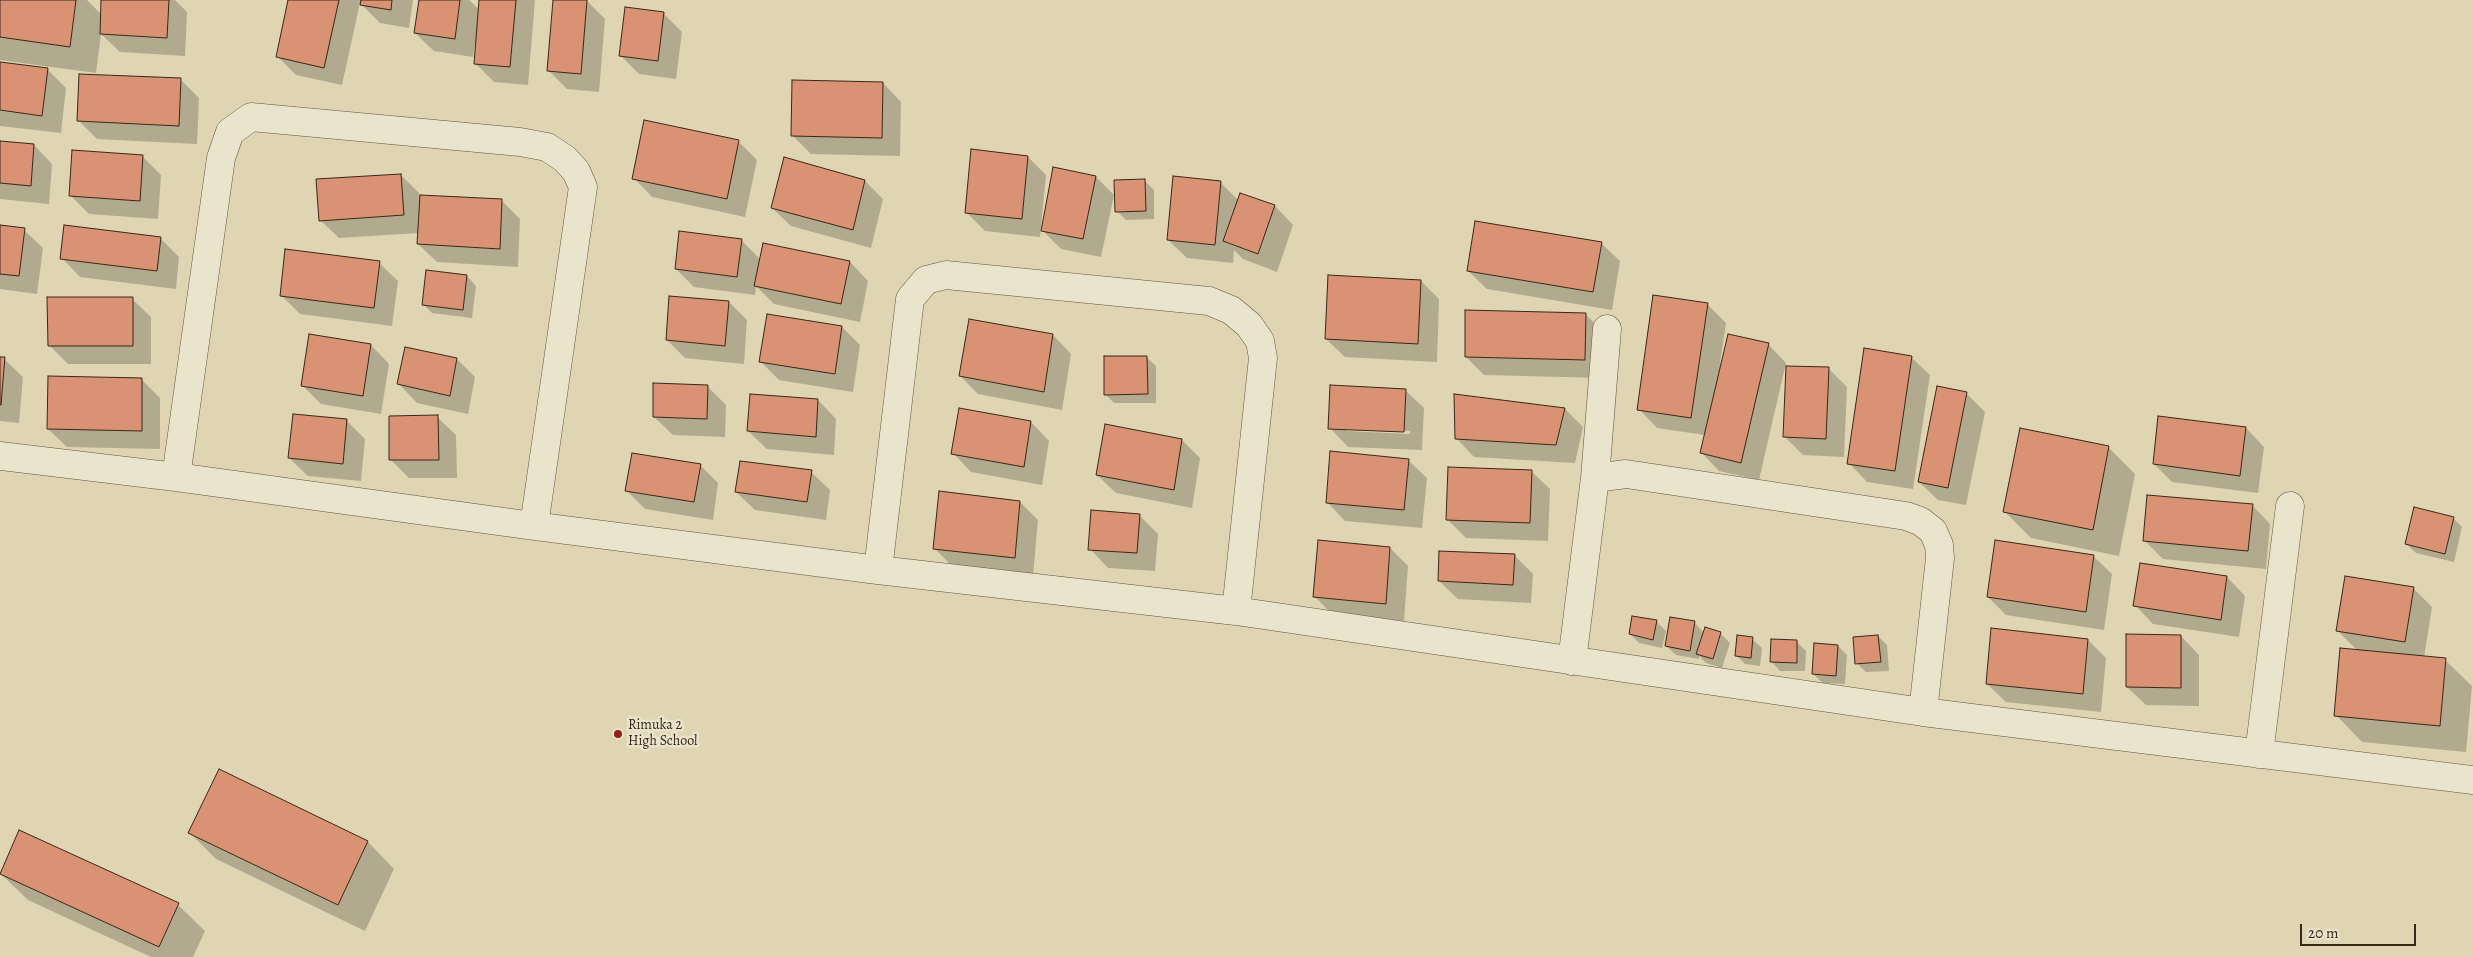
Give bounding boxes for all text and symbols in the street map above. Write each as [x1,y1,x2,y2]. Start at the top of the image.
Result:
place label: Rimuka 2 High School [628,718,698,750]
marker: Rimuka 2 High School [612,728,624,740]
scale bar [2303,914,2419,946]
text: 20 m [2308,923,2339,943]

